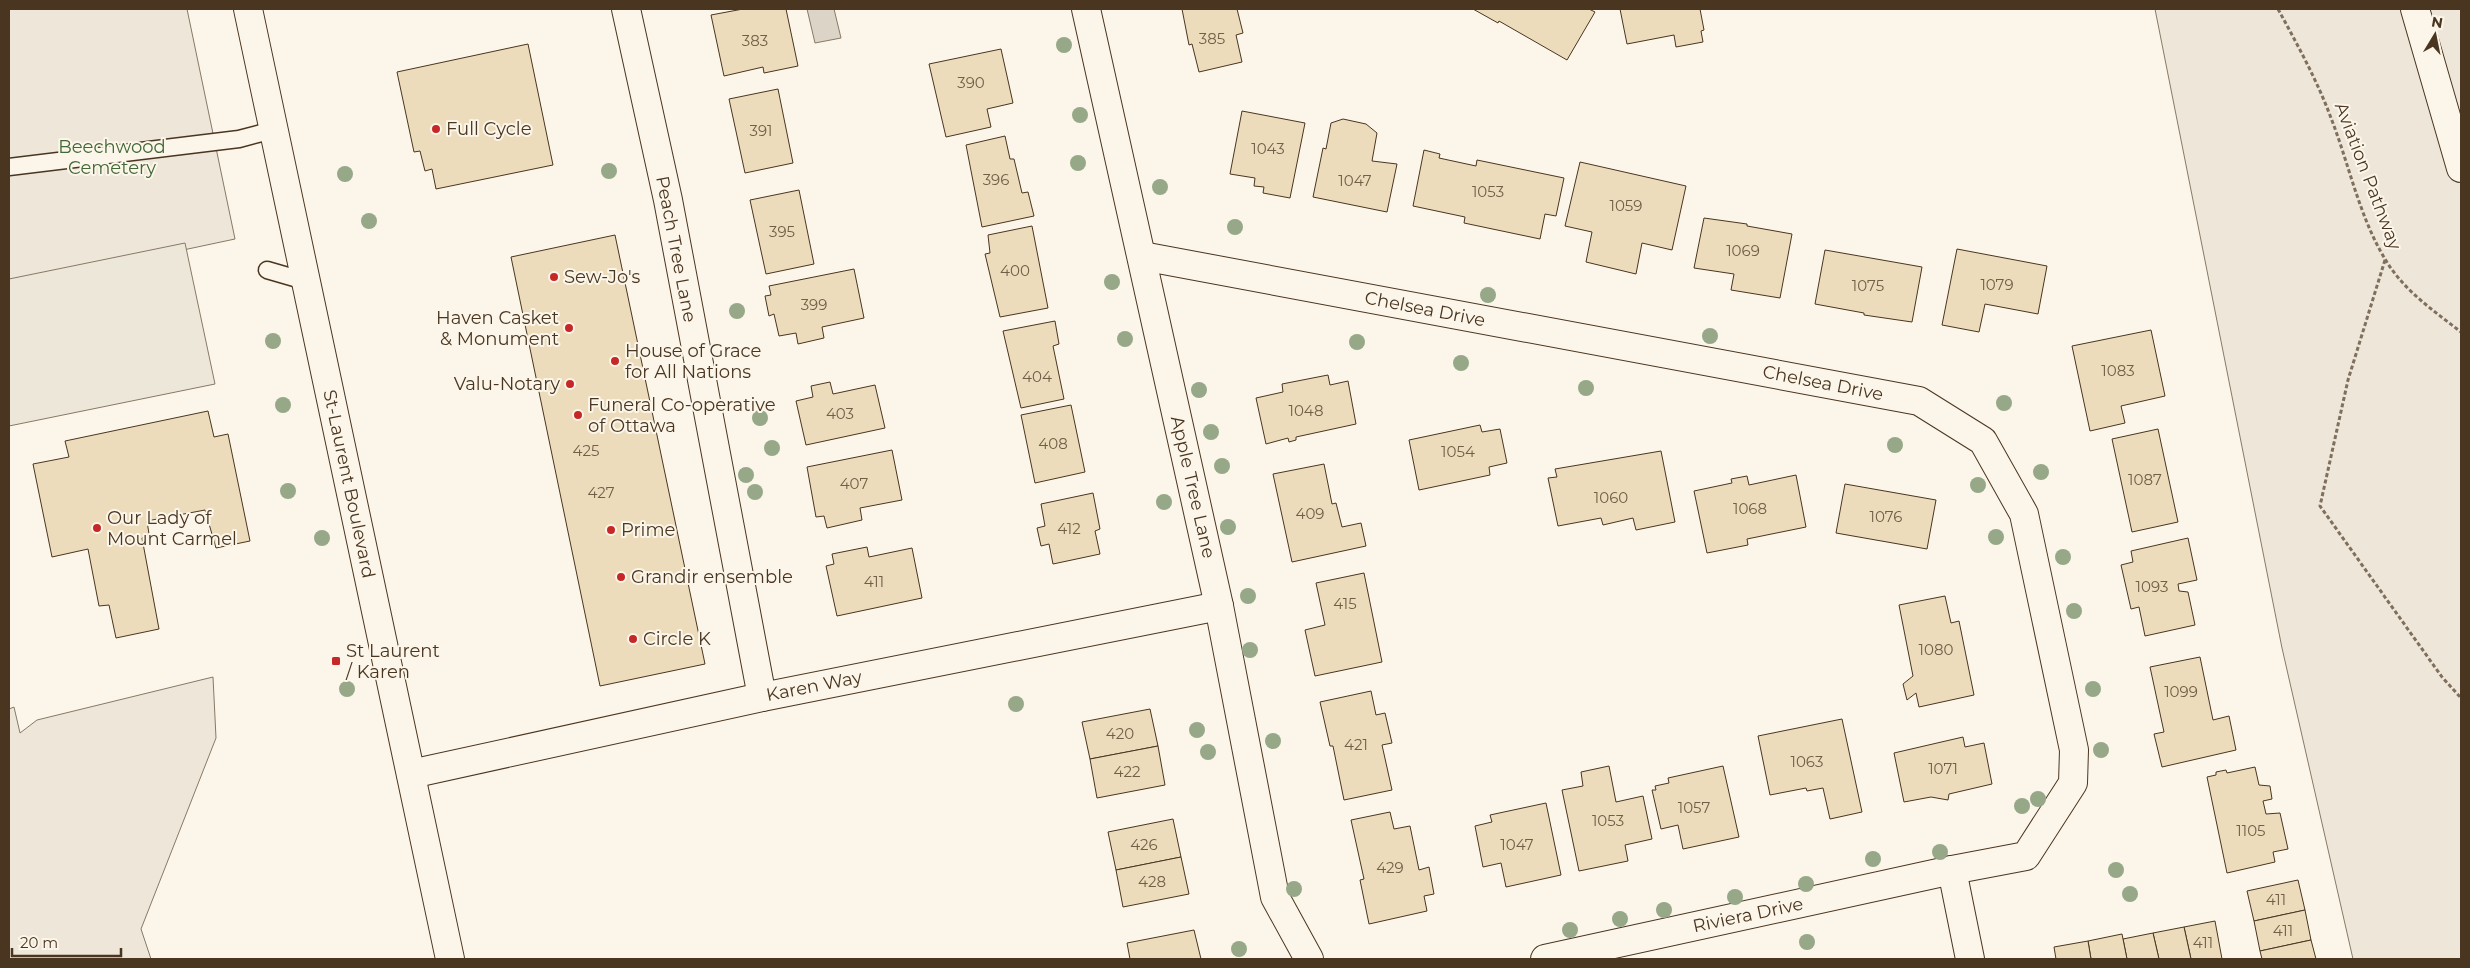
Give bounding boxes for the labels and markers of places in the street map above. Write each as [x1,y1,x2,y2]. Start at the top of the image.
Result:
place label: Full Cycle [446,118,532,140]
marker: Full Cycle [430,123,442,135]
place label: Sew-Jo's [564,266,641,288]
marker: Sew-Jo's [548,271,560,283]
place label: Haven Casket & Monument [436,307,559,350]
marker: Haven Casket & Monument [563,322,575,334]
place label: House of Grace for All Nations [625,340,761,383]
marker: House of Grace for All Nations [609,355,621,367]
place label: Valu-Notary [454,373,560,395]
marker: Valu-Notary [564,378,576,390]
place label: Funeral Co-operative of Ottawa [588,394,776,437]
marker: Funeral Co-operative of Ottawa [572,409,584,421]
place label: Our Lady of Mount Carmel [107,507,237,550]
place label: Prime [621,519,676,541]
marker: Our Lady of Mount Carmel [91,522,103,534]
marker: Prime [605,524,617,536]
place label: Grandir ensemble [631,566,793,588]
marker: Grandir ensemble [615,571,627,583]
place label: Circle K [643,628,711,650]
marker: Circle K [627,633,639,645]
place label: St Laurent / Karen [345,640,440,683]
marker: St Laurent / Karen [330,655,342,667]

